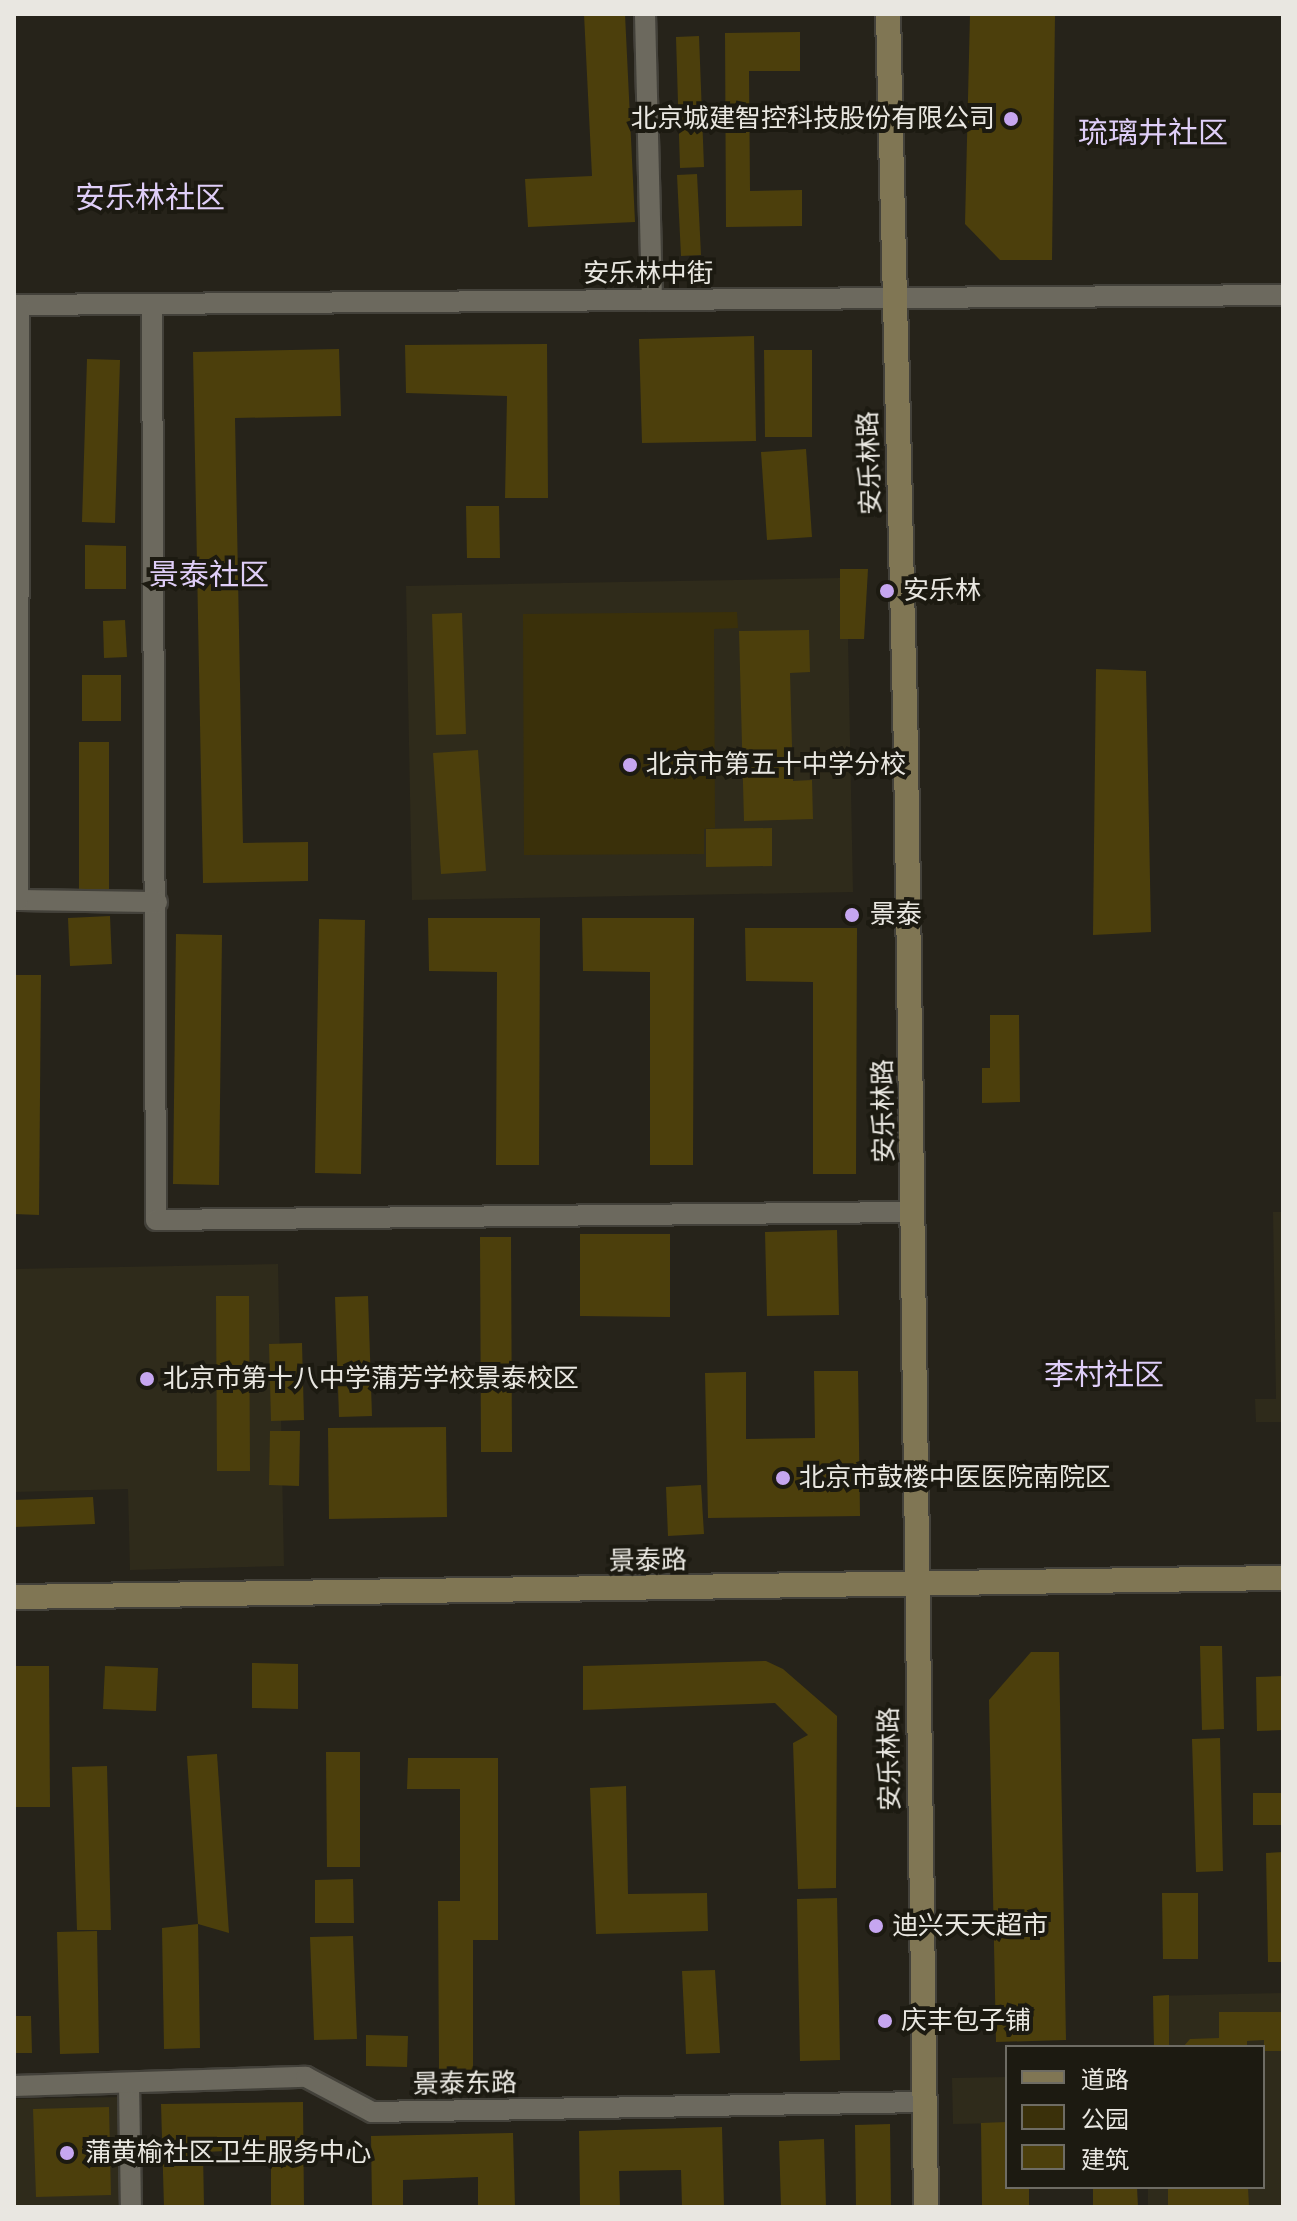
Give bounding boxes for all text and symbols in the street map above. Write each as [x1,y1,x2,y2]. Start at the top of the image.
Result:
place label: 北京城建智控科技股份有限公司 [631,103,995,135]
marker: 北京城建智控科技股份有限公司 [1002,110,1020,128]
district label: 琉璃井社区 [1078,115,1228,151]
district label: 安乐林社区 [75,180,225,216]
street label: 安乐林中街 [583,258,713,290]
street label: 安乐林路 [853,410,887,516]
district label: 景泰社区 [149,557,269,593]
place label: 安乐林 [903,575,981,607]
marker: 安乐林 [878,582,896,600]
place label: 北京市第五十中学分校 [646,749,906,781]
marker: 北京市第五十中学分校 [621,756,639,774]
place label: 景泰 [870,899,922,931]
marker: 景泰 [841,904,863,926]
street label: 安乐林路 [867,1059,901,1163]
district label: 李村社区 [1044,1357,1164,1393]
place label: 北京市第十八中学蒲芳学校景泰校区 [163,1363,579,1395]
marker: 北京市第十八中学蒲芳学校景泰校区 [138,1370,156,1388]
place label: 北京市鼓楼中医医院南院区 [799,1462,1111,1494]
marker: 北京市鼓楼中医医院南院区 [774,1469,792,1487]
street label: 景泰路 [609,1545,687,1577]
street label: 安乐林路 [873,1707,907,1811]
place label: 迪兴天天超市 [892,1910,1048,1942]
marker: 迪兴天天超市 [867,1917,885,1935]
place label: 庆丰包子铺 [901,2005,1031,2037]
marker: 庆丰包子铺 [876,2012,894,2030]
legend [1005,2045,1265,2189]
text: 道路 [1081,2066,1129,2094]
street label: 景泰东路 [413,2067,517,2101]
text: 公园 [1081,2106,1129,2134]
place label: 蒲黄榆社区卫生服务中心 [85,2137,371,2169]
marker: 蒲黄榆社区卫生服务中心 [56,2142,78,2164]
text: 建筑 [1081,2146,1129,2174]

